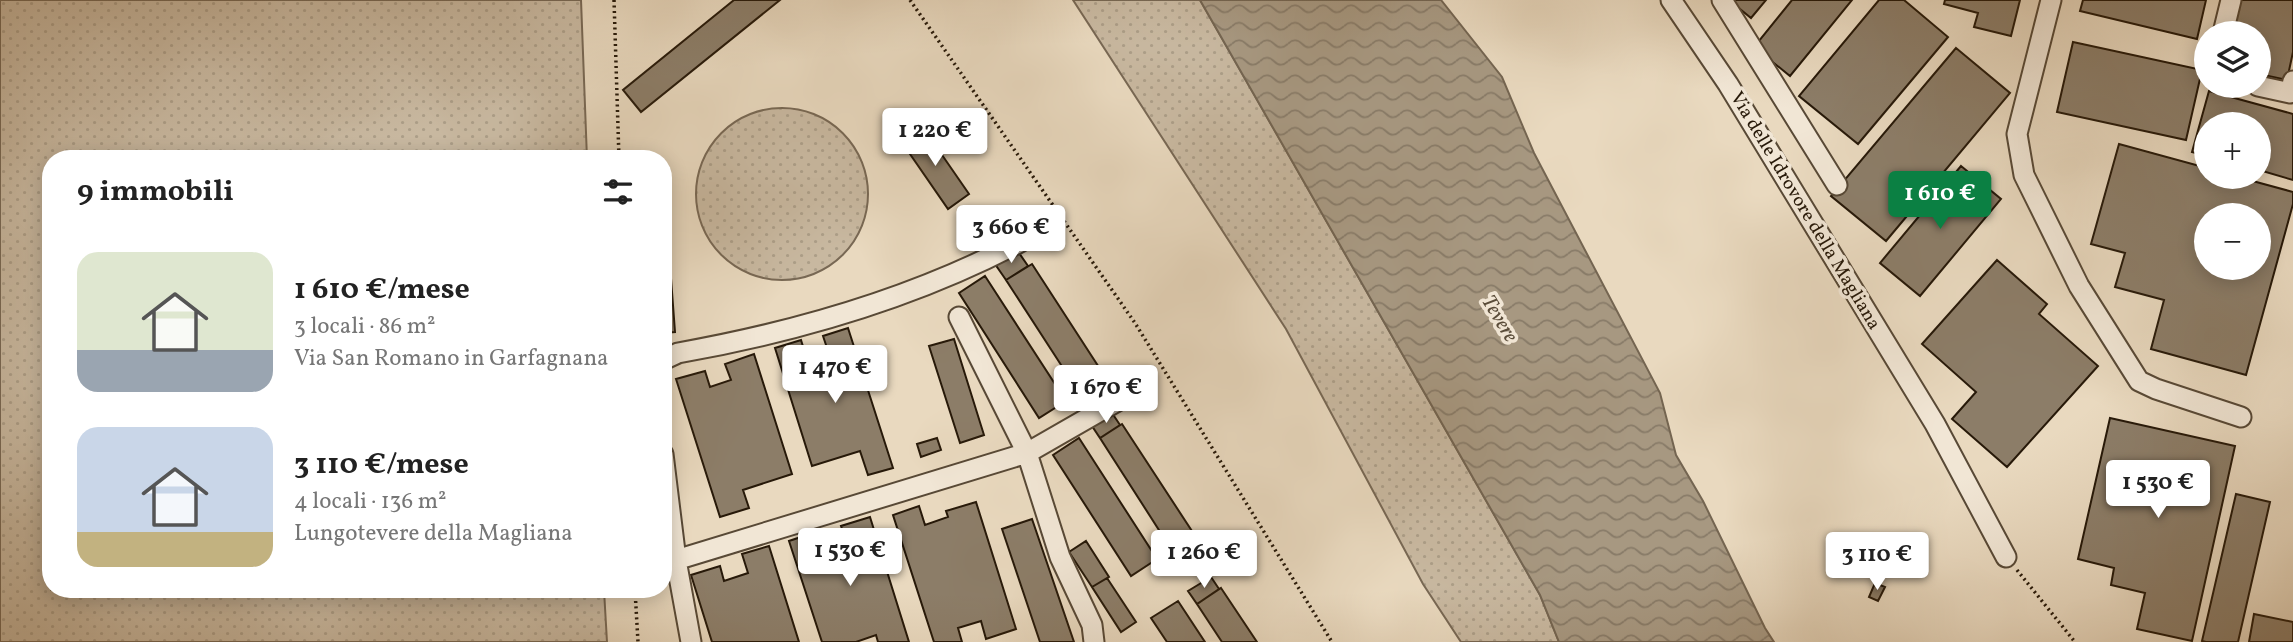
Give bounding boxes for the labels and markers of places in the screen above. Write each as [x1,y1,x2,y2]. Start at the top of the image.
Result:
pin: 1 220 € [870,108,1000,168]
pin: 1 610 € [1875,172,2005,231]
pin: 3 660 € [946,205,1076,265]
pin: 1 470 € [770,346,900,405]
pin: 1 670 € [1041,366,1171,425]
pin: 1 530 € [2093,461,2223,520]
pin: 1 530 € [785,528,915,588]
pin: 1 260 € [1139,530,1269,590]
pin: 3 110 € [1812,532,1942,592]

